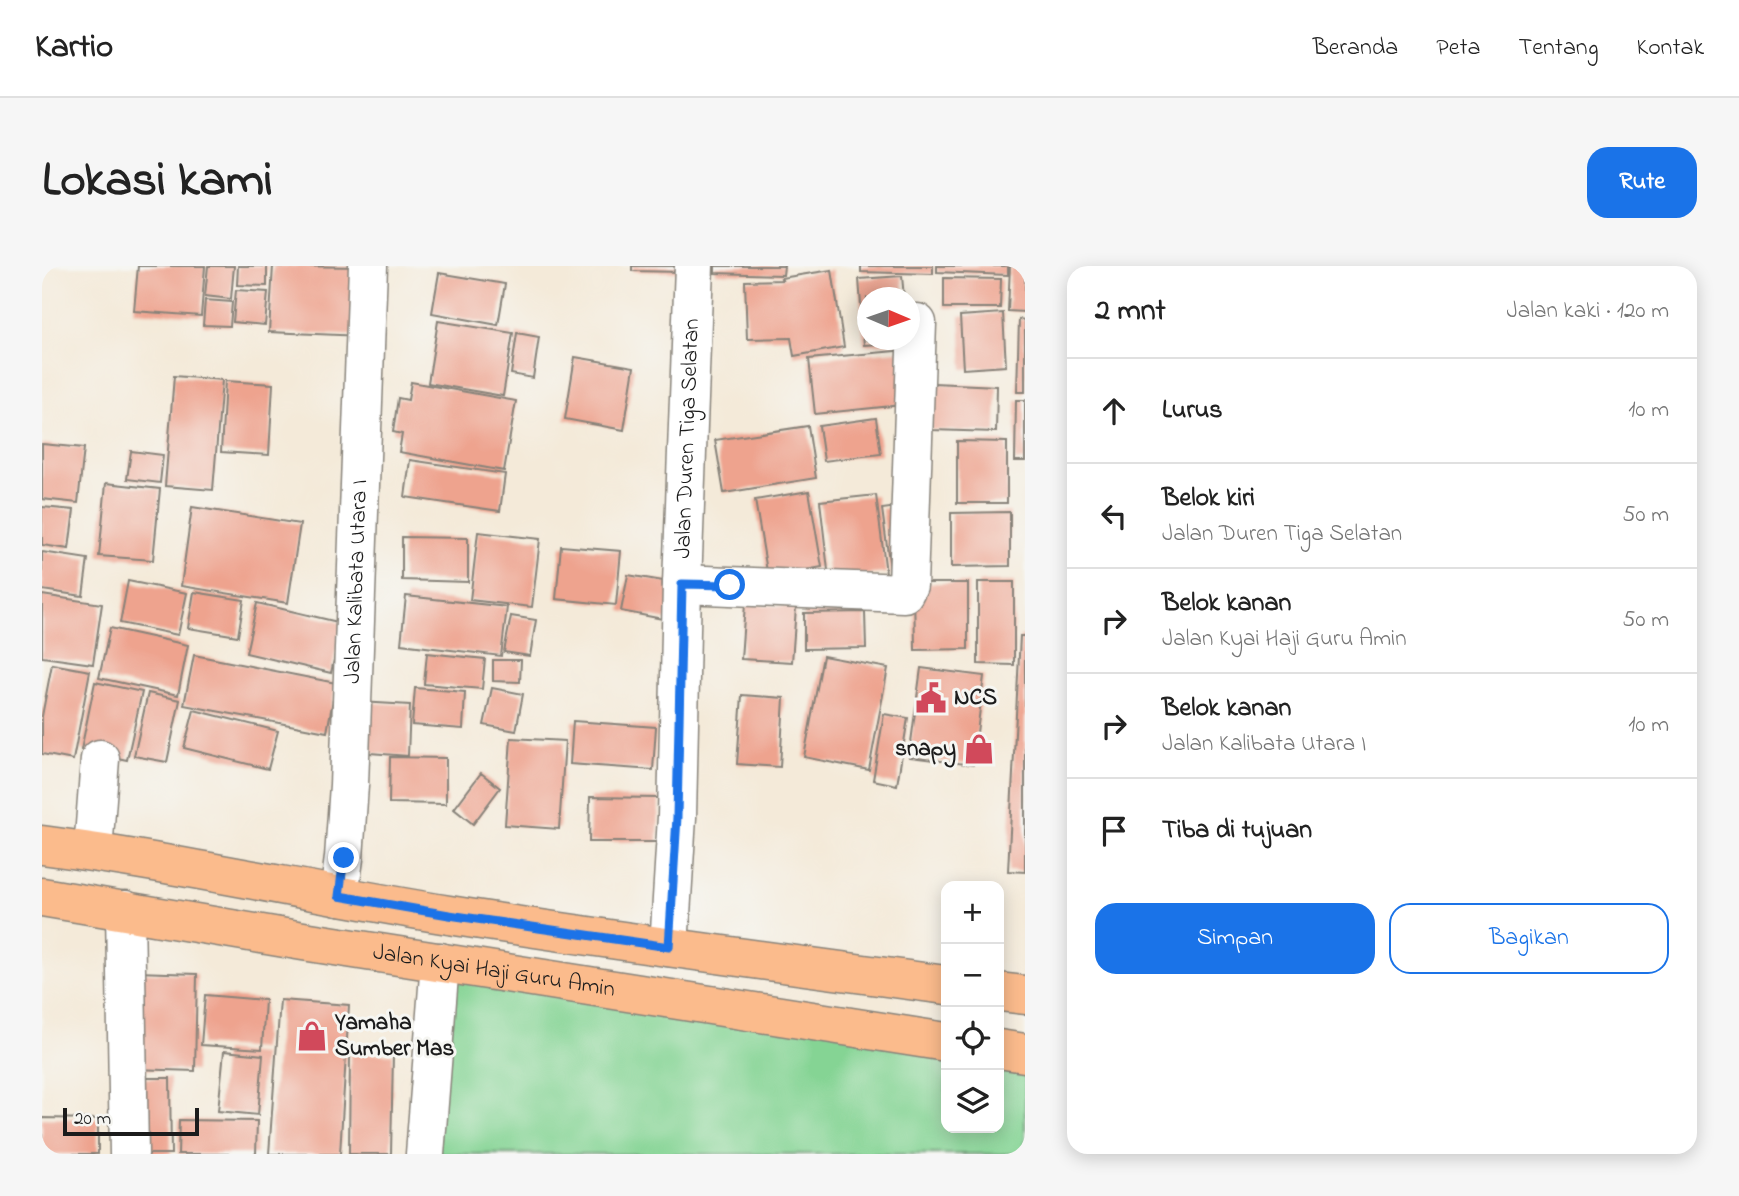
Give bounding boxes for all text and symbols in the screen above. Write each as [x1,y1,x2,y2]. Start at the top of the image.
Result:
text: Kartio [35,24,113,72]
text: Beranda [1313,31,1398,66]
text: Peta [1436,31,1481,66]
text: Tentang [1519,31,1599,66]
text: Kontak [1637,31,1704,66]
text: Lokasi kami [42,146,273,218]
button: Rute [1587,147,1697,218]
north arrow [857,287,920,350]
text: 2 mnt [1095,290,1166,334]
text: Jalan kaki · 120 m [1507,295,1669,328]
street label: Jalan Duren Tiga Selatan [666,318,709,559]
icon: ahead [1095,392,1133,430]
text: Lurus [1162,392,1223,430]
text: 10 m [1628,394,1669,427]
street label: Jalan Kalibata Utara I [336,479,377,684]
text: Belok kiri [1162,480,1255,518]
icon: left [1095,497,1133,535]
text: 50 m [1622,499,1669,532]
text: Jalan Duren Tiga Selatan [1162,518,1402,551]
route start [714,569,745,600]
text: Belok kanan [1162,585,1291,623]
icon: right [1095,602,1133,640]
text: 50 m [1622,604,1669,637]
text: Jalan Kyai Haji Guru Amin [1162,623,1407,656]
public building icon: NCS [914,681,948,715]
place label: NCS [954,682,997,715]
text: Belok kanan [1162,690,1291,728]
icon: right [1095,707,1133,745]
text: 10 m [1628,709,1669,742]
text: Jalan Kalibata Utara I [1162,728,1366,761]
shop icon: snapy [962,732,996,766]
place label: snapy [895,733,956,768]
icon: arrive [1095,812,1133,850]
text: Tiba di tujuan [1162,812,1312,850]
route end [328,842,359,873]
map controls [941,881,1004,1133]
button: + [941,881,1004,944]
button: Simpan [1095,903,1375,974]
button: Bagikan [1389,903,1669,974]
street label: Jalan Kyai Haji Guru Amin [371,936,617,1006]
button: − [941,944,1004,1007]
place label: Yamaha Sumber Mas [334,1007,454,1066]
button: locate [941,1007,1004,1070]
shop icon: Yamaha Sumber Mas [295,1019,329,1053]
button: layers [941,1070,1004,1133]
scale bar [63,1105,200,1137]
text: 20 m [74,1106,111,1133]

